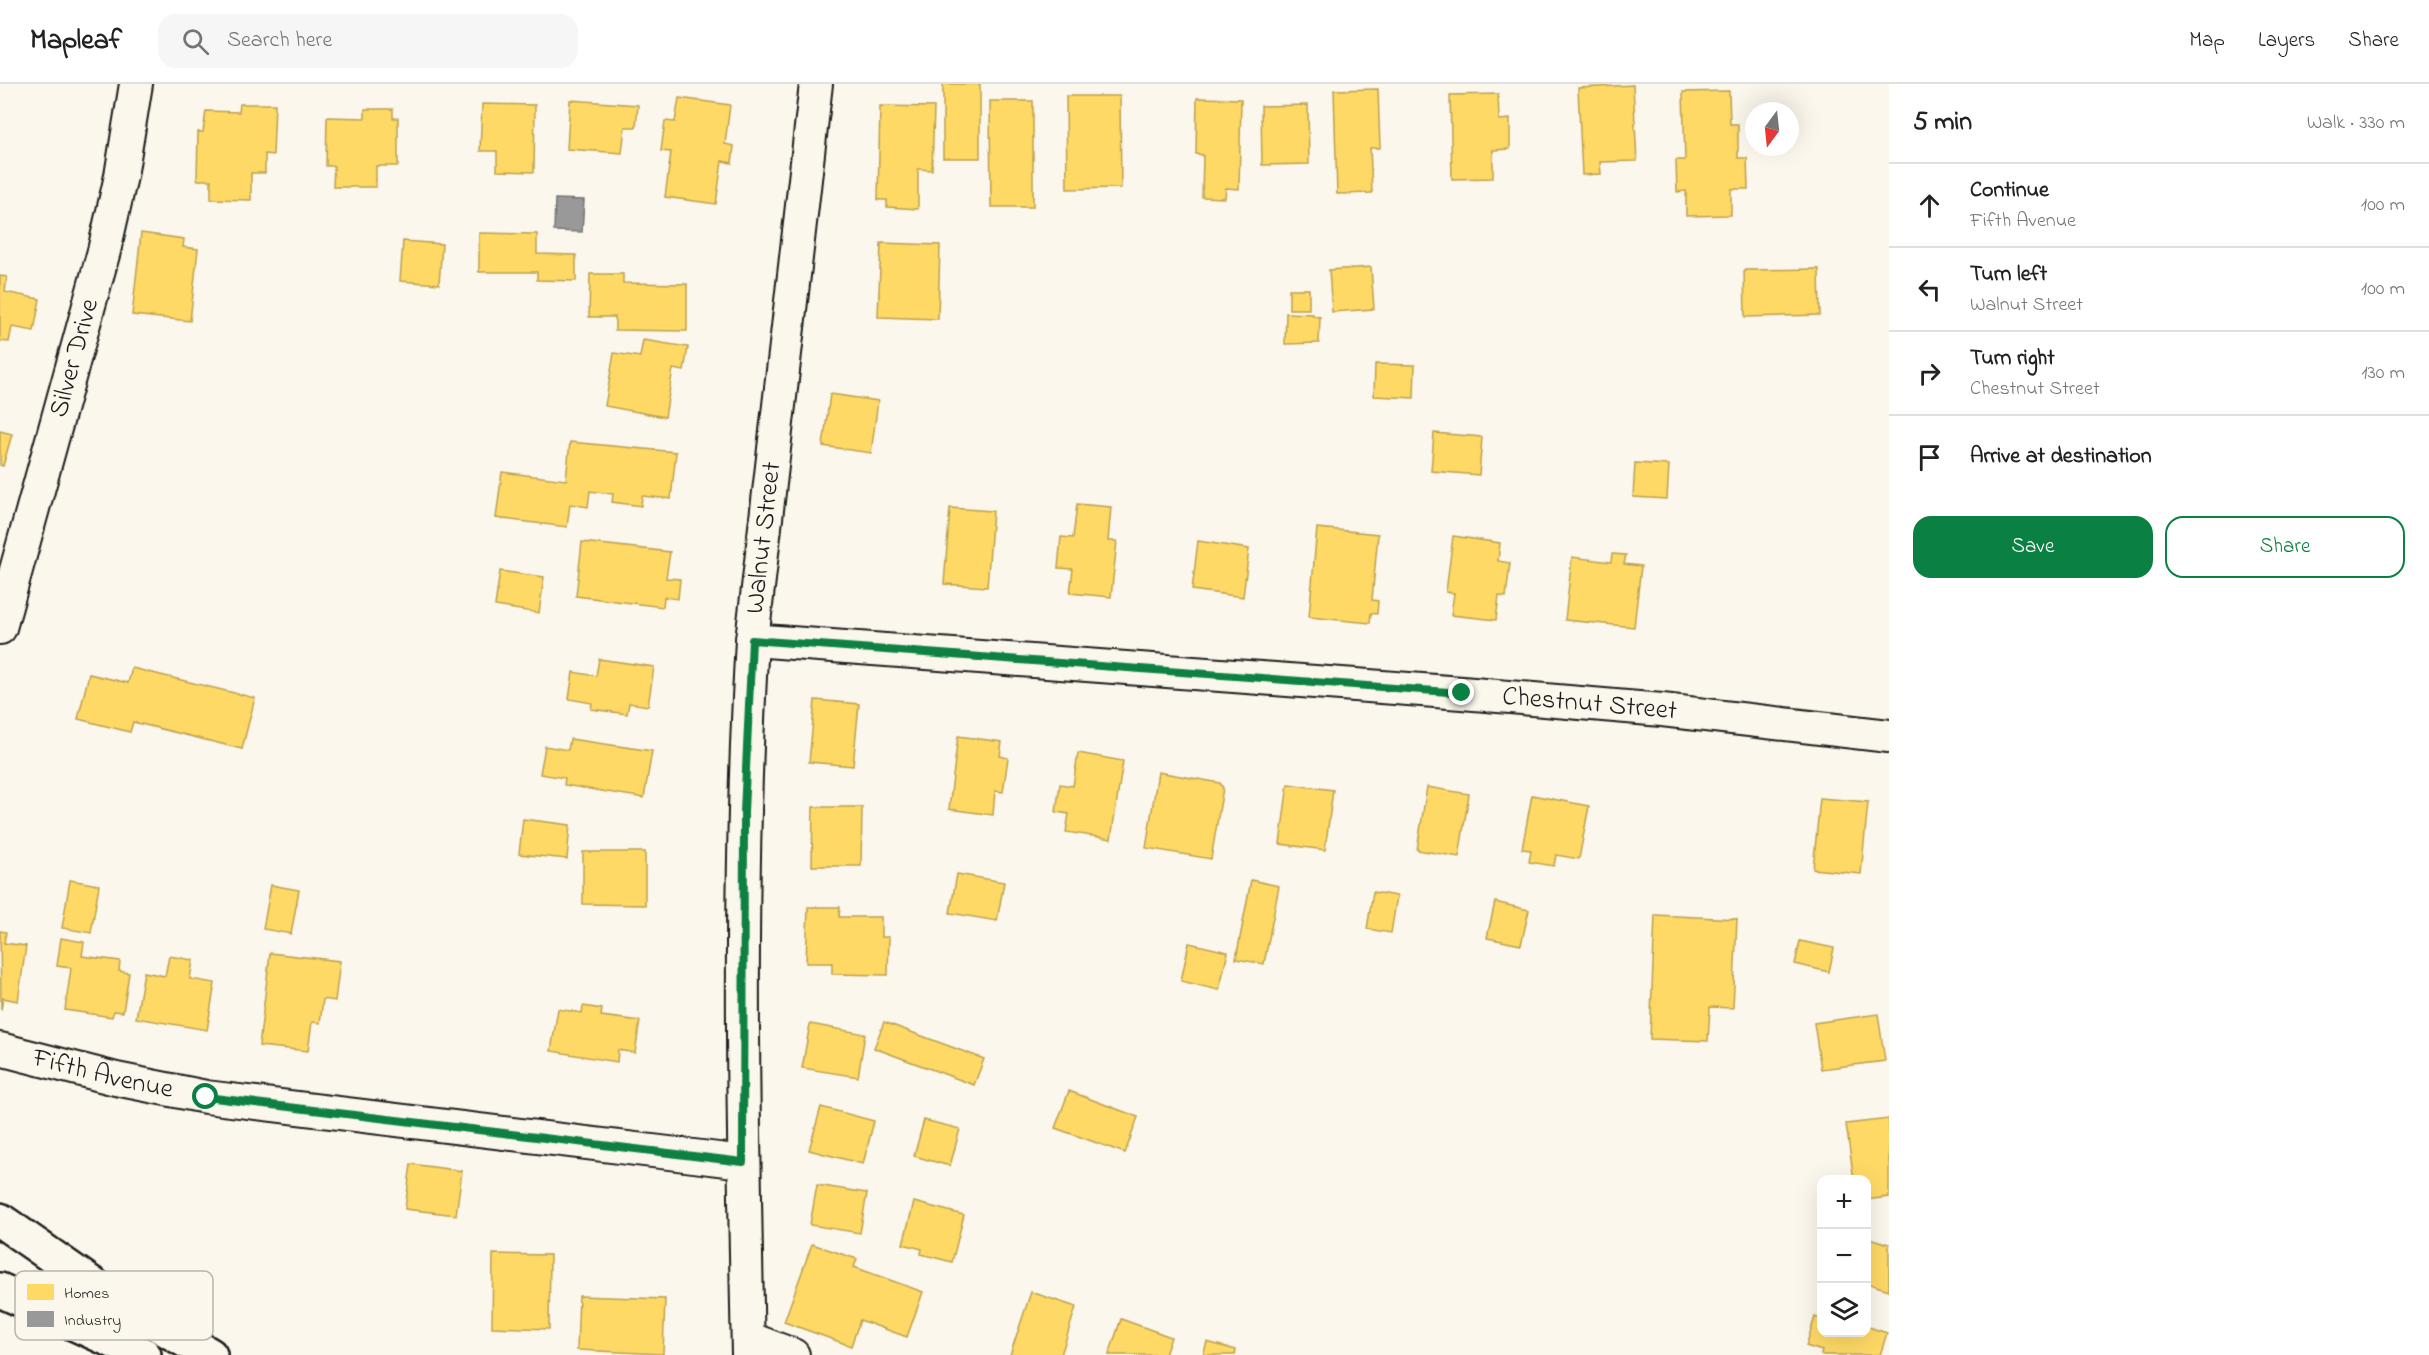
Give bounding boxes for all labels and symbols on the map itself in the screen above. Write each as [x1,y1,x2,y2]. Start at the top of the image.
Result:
north arrow [1745,102,1799,156]
street label: Silver Drive [39,293,110,422]
street label: Walnut Street [736,460,792,616]
street label: Chestnut Street [1501,677,1679,731]
route end [1448,679,1474,705]
street label: Fifth Avenue [27,1038,177,1110]
route start [192,1083,218,1109]
legend [15,1271,213,1340]
text: Homes [64,1282,109,1306]
text: Industry [64,1309,121,1333]

